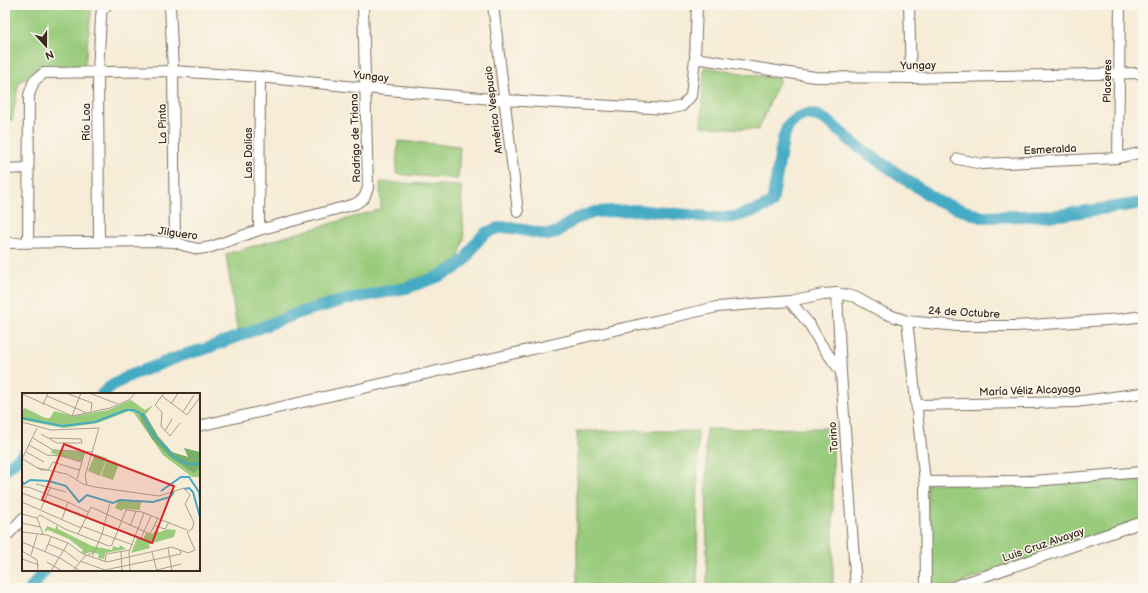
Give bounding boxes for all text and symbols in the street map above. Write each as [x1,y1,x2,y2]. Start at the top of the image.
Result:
north arrow [26,26,66,66]
text: N [43,47,56,62]
street label: Yungay [899,59,936,72]
street label: Placeres [1101,59,1114,103]
street label: Américo Vespucio [482,65,505,155]
street label: Yungay [351,68,389,85]
street label: Rodrigo de Triana [347,93,364,183]
street label: Río Loa [80,103,93,141]
street label: La Pinta [156,104,169,144]
street label: Las Dalias [242,127,255,179]
street label: Esmeralda [1023,142,1077,157]
street label: Jilguero [157,224,199,243]
street label: 24 de Octubre [928,304,1001,321]
street label: María Véliz Alcayaga [979,382,1081,399]
inset map [22,393,200,571]
street label: Torino [826,421,841,453]
street label: Luis Cruz Alvayay [1000,524,1086,565]

